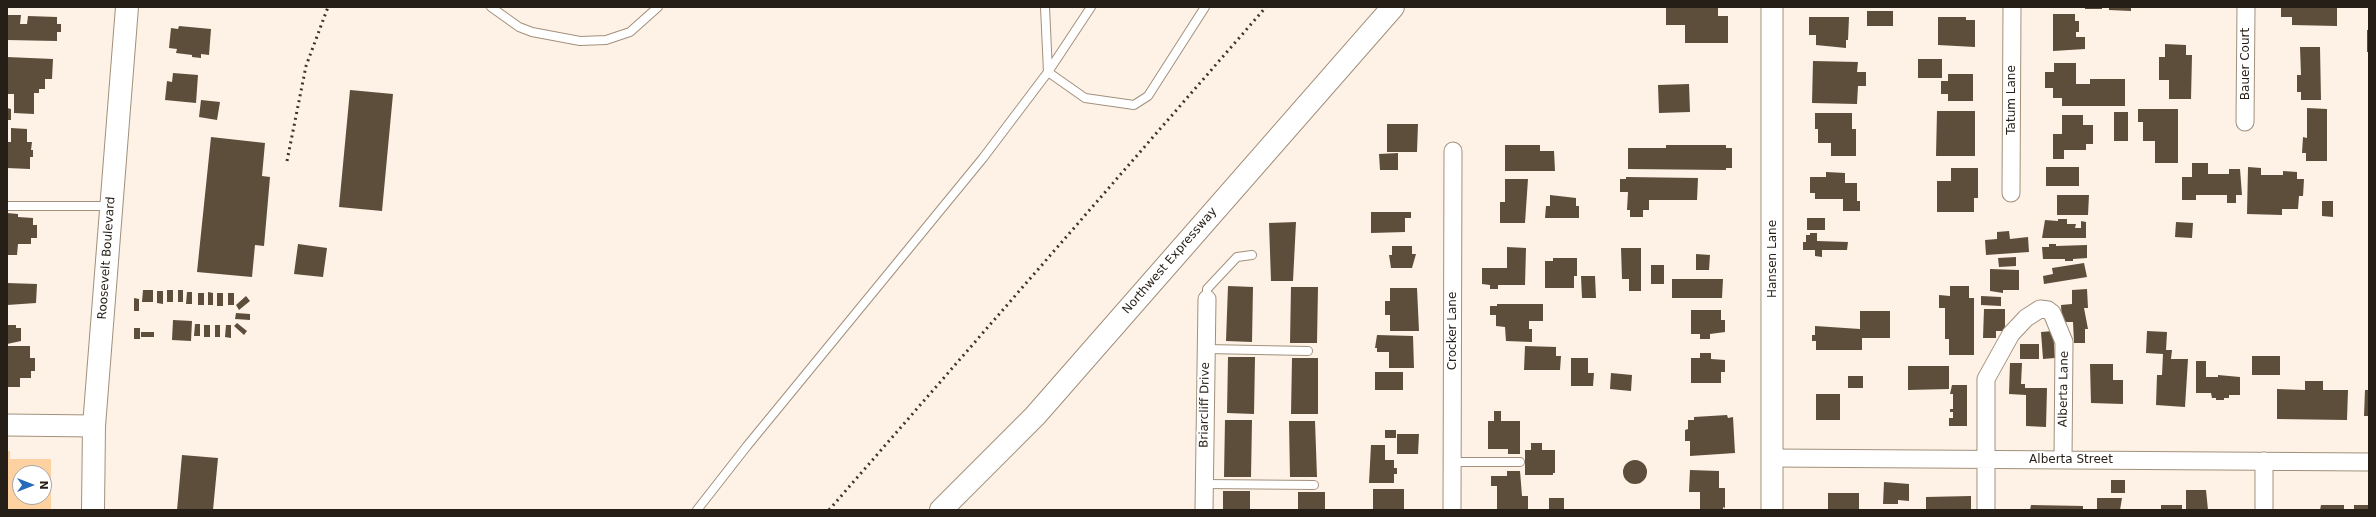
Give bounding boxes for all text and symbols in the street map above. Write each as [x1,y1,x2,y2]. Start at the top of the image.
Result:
street label: Bauer Court [2239,28,2253,100]
street label: Tatum Lane [2005,65,2019,135]
street label: Roosevelt Boulevard [96,196,118,320]
street label: Northwest Expressway [1120,205,1220,317]
street label: Hansen Lane [1766,220,1780,298]
street label: Crocker Lane [1446,292,1460,370]
street label: Alberta Lane [2056,351,2072,427]
street label: Briarcliff Drive [1197,362,1213,448]
street label: Alberta Street [2029,453,2113,467]
north arrow [12,465,52,505]
text: N [37,480,50,490]

